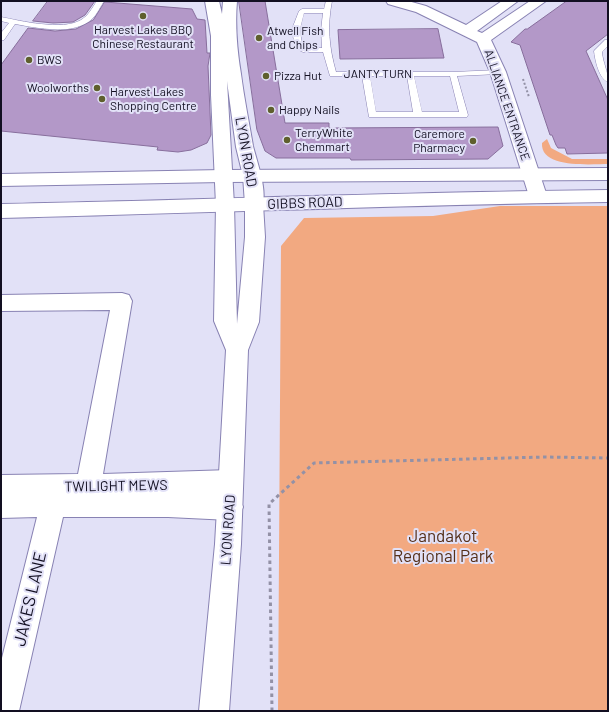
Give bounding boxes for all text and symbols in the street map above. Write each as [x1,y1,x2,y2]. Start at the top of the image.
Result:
marker: Harvest Lakes BBQ Chinese Restaurant [138,11,148,21]
place label: Harvest Lakes BBQ Chinese Restaurant [92,23,194,51]
place label: Atwell Fish and Chips [267,24,323,52]
marker: Atwell Fish and Chips [254,33,264,43]
street label: ALLIANCE ENTRANCE [481,48,533,162]
place label: BWS [37,53,62,67]
marker: BWS [24,55,34,65]
street label: JANTY TURN [344,67,412,81]
place label: Pizza Hut [274,69,322,83]
marker: Pizza Hut [261,71,271,81]
place label: Woolworths [27,81,89,95]
marker: Woolworths [92,83,102,93]
place label: Harvest Lakes Shopping Centre [110,85,197,113]
marker: Harvest Lakes Shopping Centre [97,94,107,104]
place label: Happy Nails [279,103,340,117]
marker: Happy Nails [266,105,276,115]
street label: LYON ROAD [232,116,260,188]
place label: TerryWhite Chemmart [295,126,353,154]
place label: Caremore Pharmacy [413,127,465,155]
marker: TerryWhite Chemmart [282,135,292,145]
marker: Caremore Pharmacy [468,136,478,146]
street label: GIBBS ROAD [267,193,343,213]
street label: TWILIGHT MEWS [64,477,168,495]
street label: LYON ROAD [217,494,239,566]
park label: Jandakot Regional Park [393,526,493,566]
street label: JAKES LANE [9,550,51,648]

